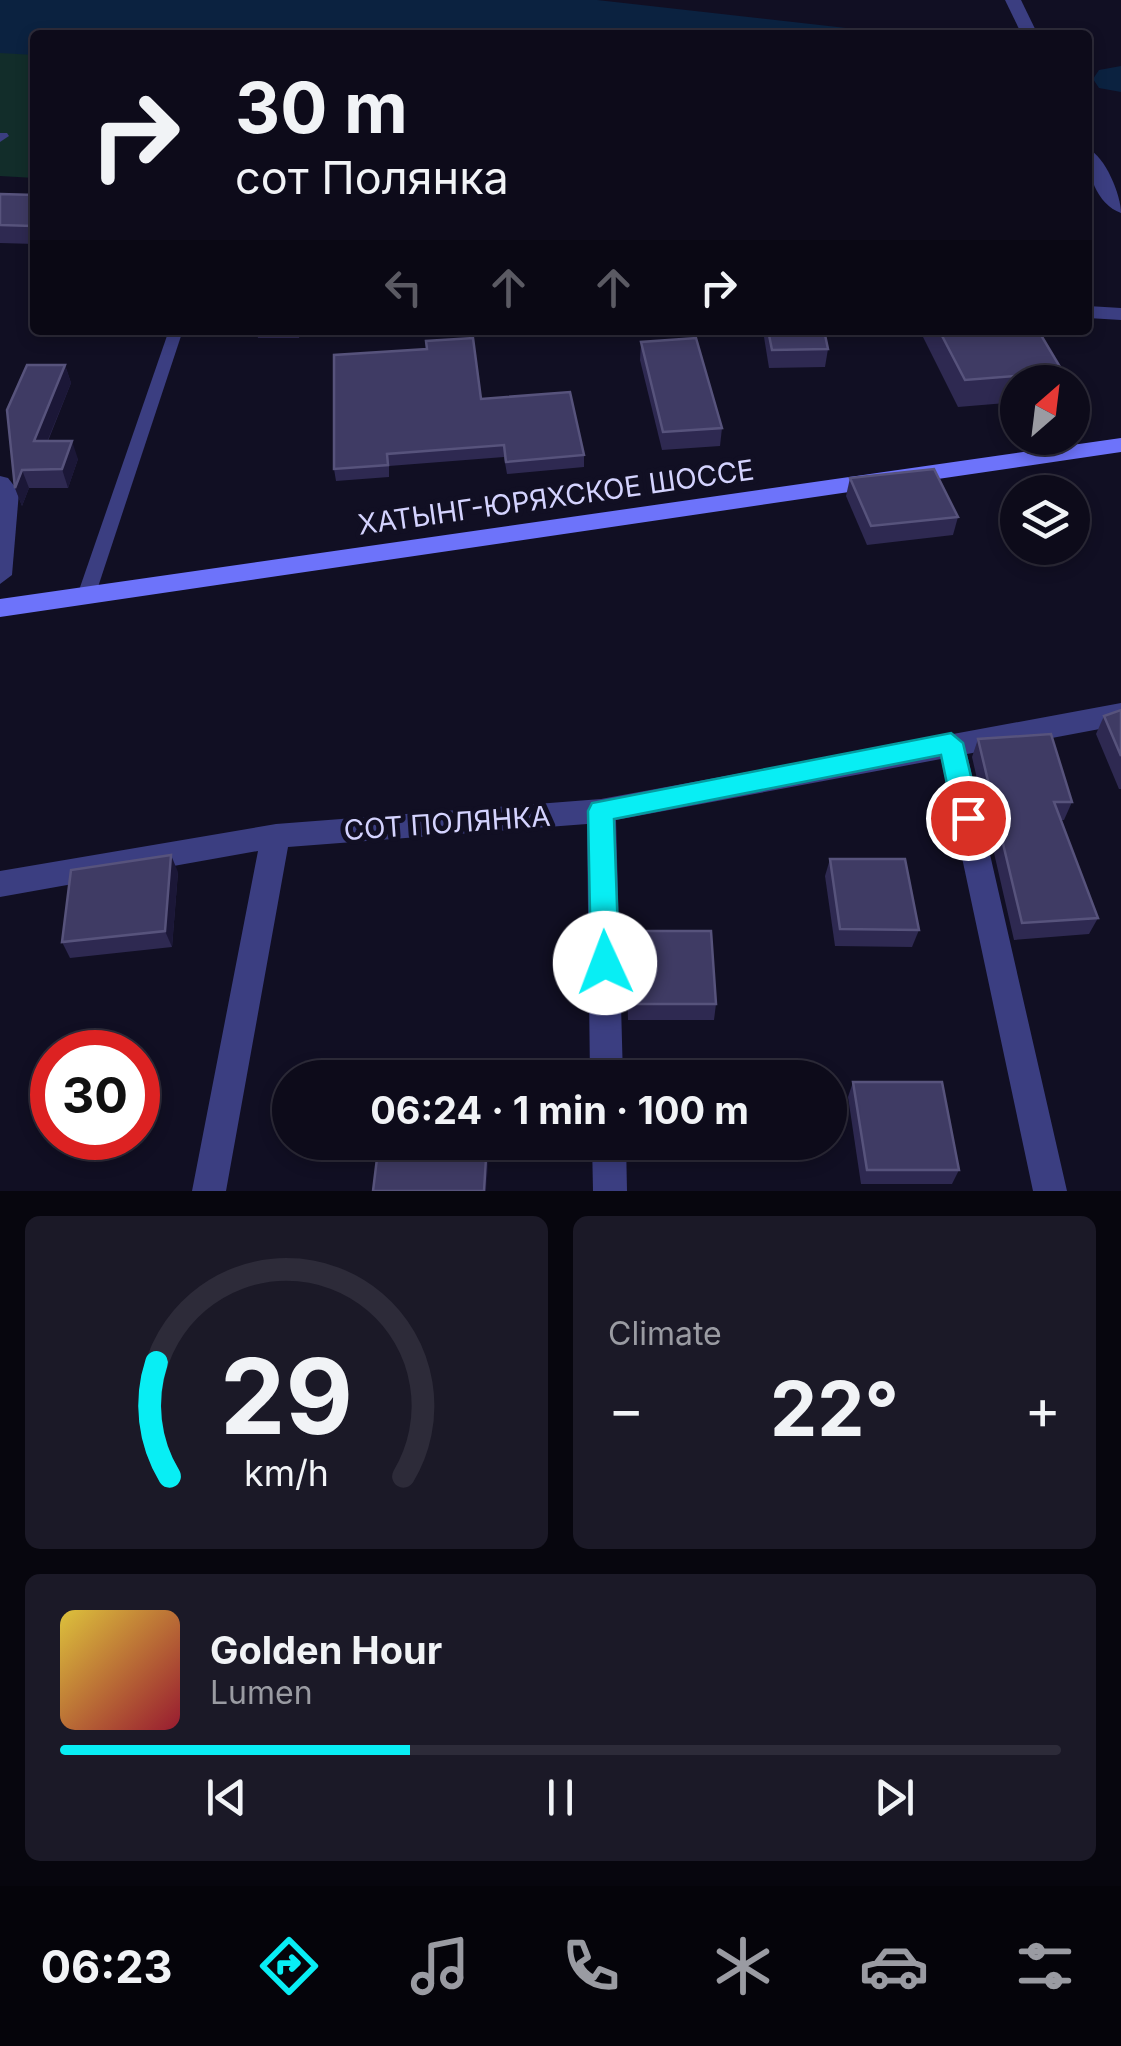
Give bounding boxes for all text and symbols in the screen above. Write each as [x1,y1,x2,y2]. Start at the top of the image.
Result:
text: 30 m [235,65,408,150]
icon: right [70,70,200,200]
text: сот Полянка [235,150,509,205]
icon: left [376,260,431,315]
icon: ahead [481,260,536,315]
icon: ahead [586,260,641,315]
icon: right [691,260,746,315]
north arrow [1000,365,1090,455]
map controls [1000,365,1090,565]
street label: ХАТЫНГ-ЮРЯХСКОЕ ШОССЕ [356,452,756,542]
button: layers [1000,475,1090,565]
pin [926,776,1011,861]
icon: arrive [941,791,996,846]
street label: СОТ ПОЛЯНКА [343,799,551,847]
position arrow [553,911,657,1015]
speed limit sign: 30 [30,1030,160,1160]
text: 06:24 · 1 min · 100 m [370,1087,749,1133]
text: Climate [608,1314,722,1353]
text: 29 [220,1333,353,1459]
text: 22° [770,1363,899,1454]
text: − [608,1376,644,1442]
text: + [1025,1376,1061,1442]
text: km/h [244,1451,329,1495]
text: Golden Hour [210,1627,442,1673]
text: Lumen [210,1673,313,1712]
icon: previous [199,1770,254,1825]
icon: pause [533,1770,588,1825]
icon: next [867,1770,922,1825]
icon: directions [254,1931,324,2001]
icon: music [405,1931,475,2001]
icon: phone [556,1931,626,2001]
icon: climate [708,1931,778,2001]
icon: car [859,1931,929,2001]
icon: filters [1010,1931,1080,2001]
text: 06:23 [41,1939,173,1994]

